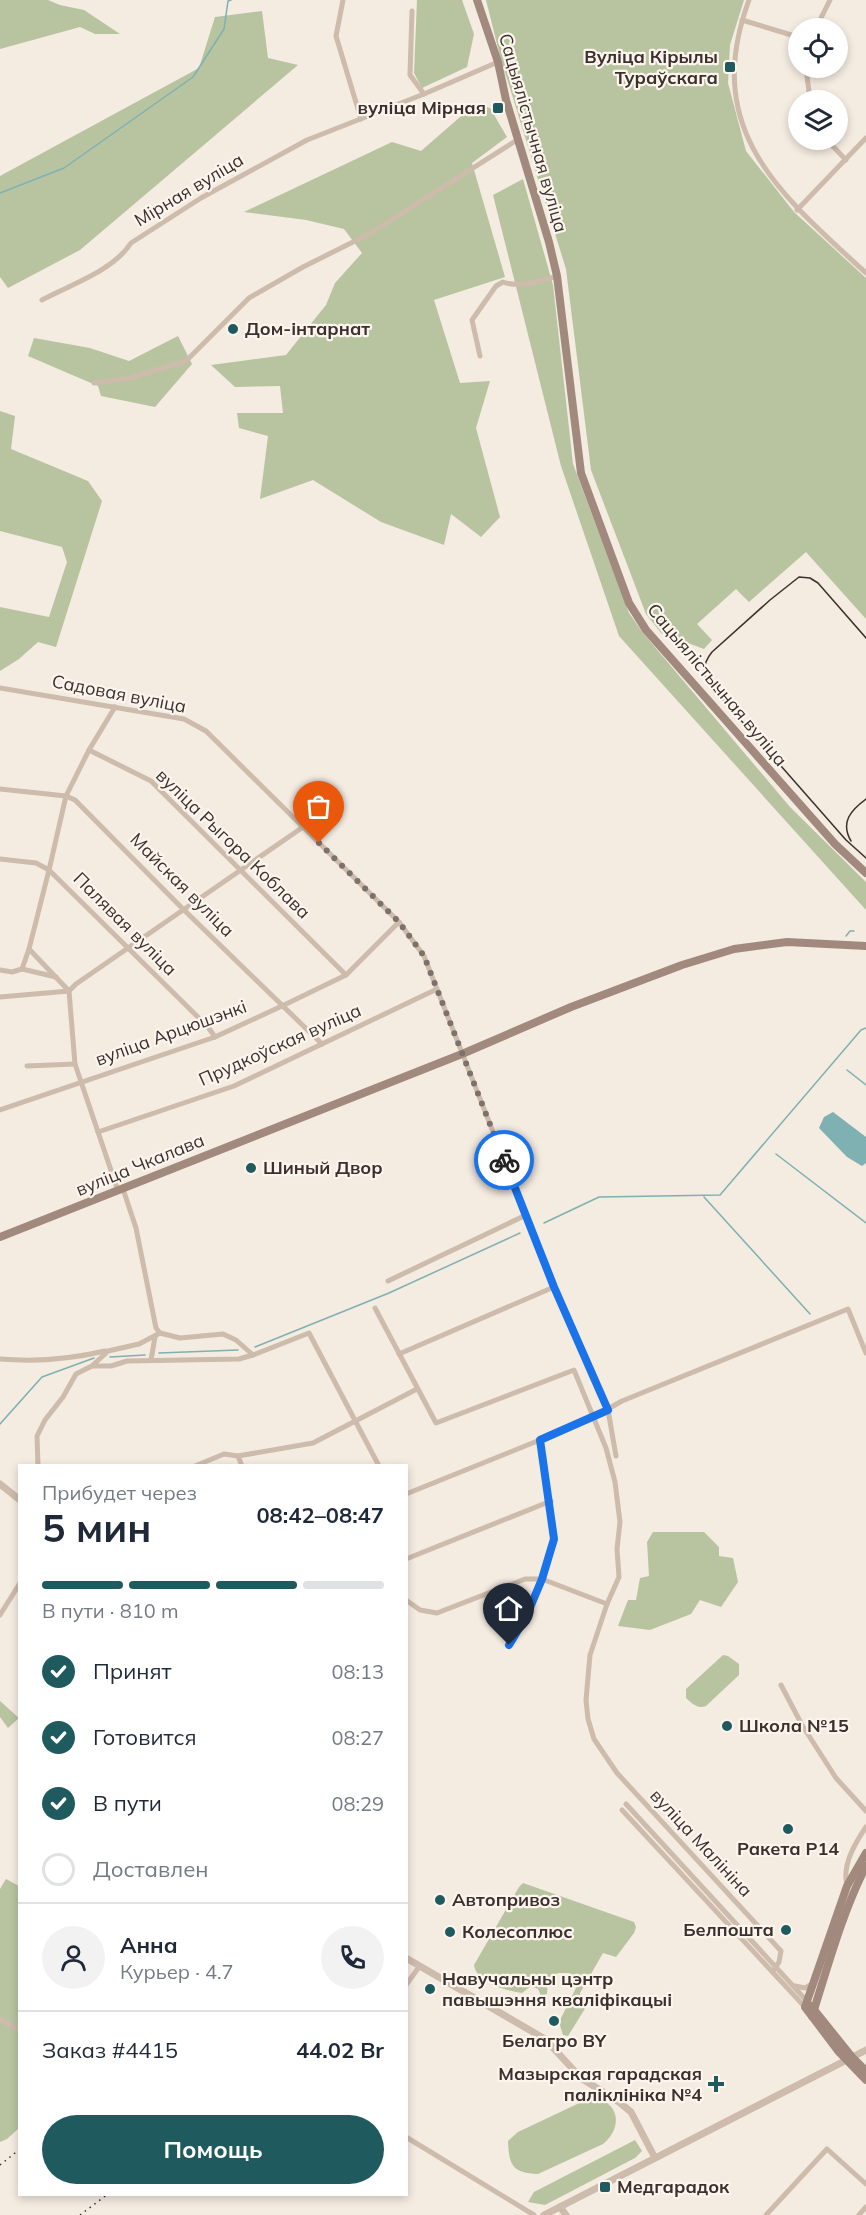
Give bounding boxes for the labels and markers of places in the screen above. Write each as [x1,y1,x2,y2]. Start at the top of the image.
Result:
place label: Вуліца Кірылы Тураўскага [584,45,718,89]
marker: Вуліца Кірылы Тураўскага [723,60,737,74]
place label: вуліца Мірная [358,96,486,119]
marker: вуліца Мірная [491,101,505,115]
place label: Дом-інтарнат [245,317,370,340]
marker: Дом-інтарнат [226,322,240,336]
pin [293,781,344,843]
place label: Шиный Двор [263,1156,383,1179]
marker: Шиный Двор [244,1161,258,1175]
pin [483,1583,534,1645]
place label: Школа №15 [739,1714,849,1737]
marker: Школа №15 [720,1719,734,1733]
marker: Ракета Р14 [781,1822,795,1836]
place label: Ракета Р14 [737,1837,839,1860]
place label: Автопривоз [452,1888,560,1911]
marker: Автопривоз [433,1893,447,1907]
place label: Белпошта [683,1918,774,1941]
place label: Колесоплюс [462,1920,573,1943]
marker: Белпошта [779,1923,793,1937]
marker: Колесоплюс [443,1925,457,1939]
place label: Навучальны цэнтр павышэння кваліфікацыі [442,1967,672,2011]
marker: Навучальны цэнтр павышэння кваліфікацыі [423,1982,437,1996]
marker: Белагро BY [547,2014,561,2028]
place label: Белагро BY [502,2029,607,2052]
place label: Мазырская гарадская паліклініка №4 [498,2062,702,2106]
marker: Мазырская гарадская паліклініка №4 [707,2075,725,2093]
place label: Медгарадок [617,2175,730,2198]
marker: Медгарадок [598,2180,612,2194]

